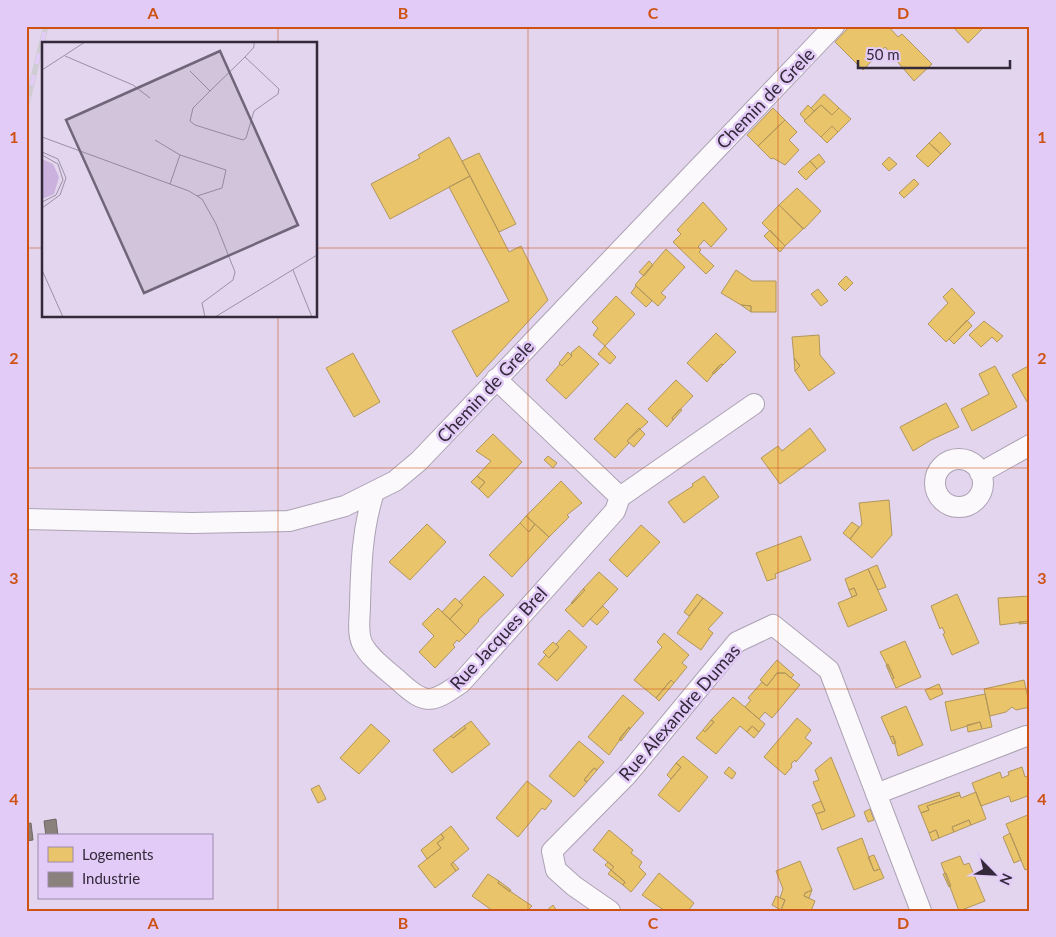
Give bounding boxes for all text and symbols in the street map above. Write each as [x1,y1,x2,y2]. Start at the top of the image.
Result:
text: A [146,3,159,22]
text: B [398,3,408,22]
text: C [648,3,659,22]
text: D [897,3,909,22]
scale bar [858,38,1011,70]
inset map [42,42,318,318]
street label: Chemin de Grele [711,43,819,153]
text: 50 m [866,45,900,63]
text: 1 [9,127,19,146]
text: 1 [1037,127,1047,146]
street label: Chemin de Grele [432,335,538,447]
text: 2 [9,348,19,367]
text: 2 [1037,348,1047,367]
text: 3 [9,568,19,587]
text: 3 [1037,568,1047,587]
street label: Rue Jacques Brel [445,582,551,694]
street label: Rue Alexandre Dumas [614,639,744,785]
text: 4 [9,789,19,808]
text: 4 [1037,789,1047,808]
legend [38,834,212,900]
text: Logements [82,845,154,863]
north arrow [968,850,1018,900]
text: Industrie [82,869,140,887]
text: N [996,871,1016,888]
text: A [146,913,159,932]
text: B [398,913,408,932]
text: C [648,913,659,932]
text: D [897,913,909,932]

